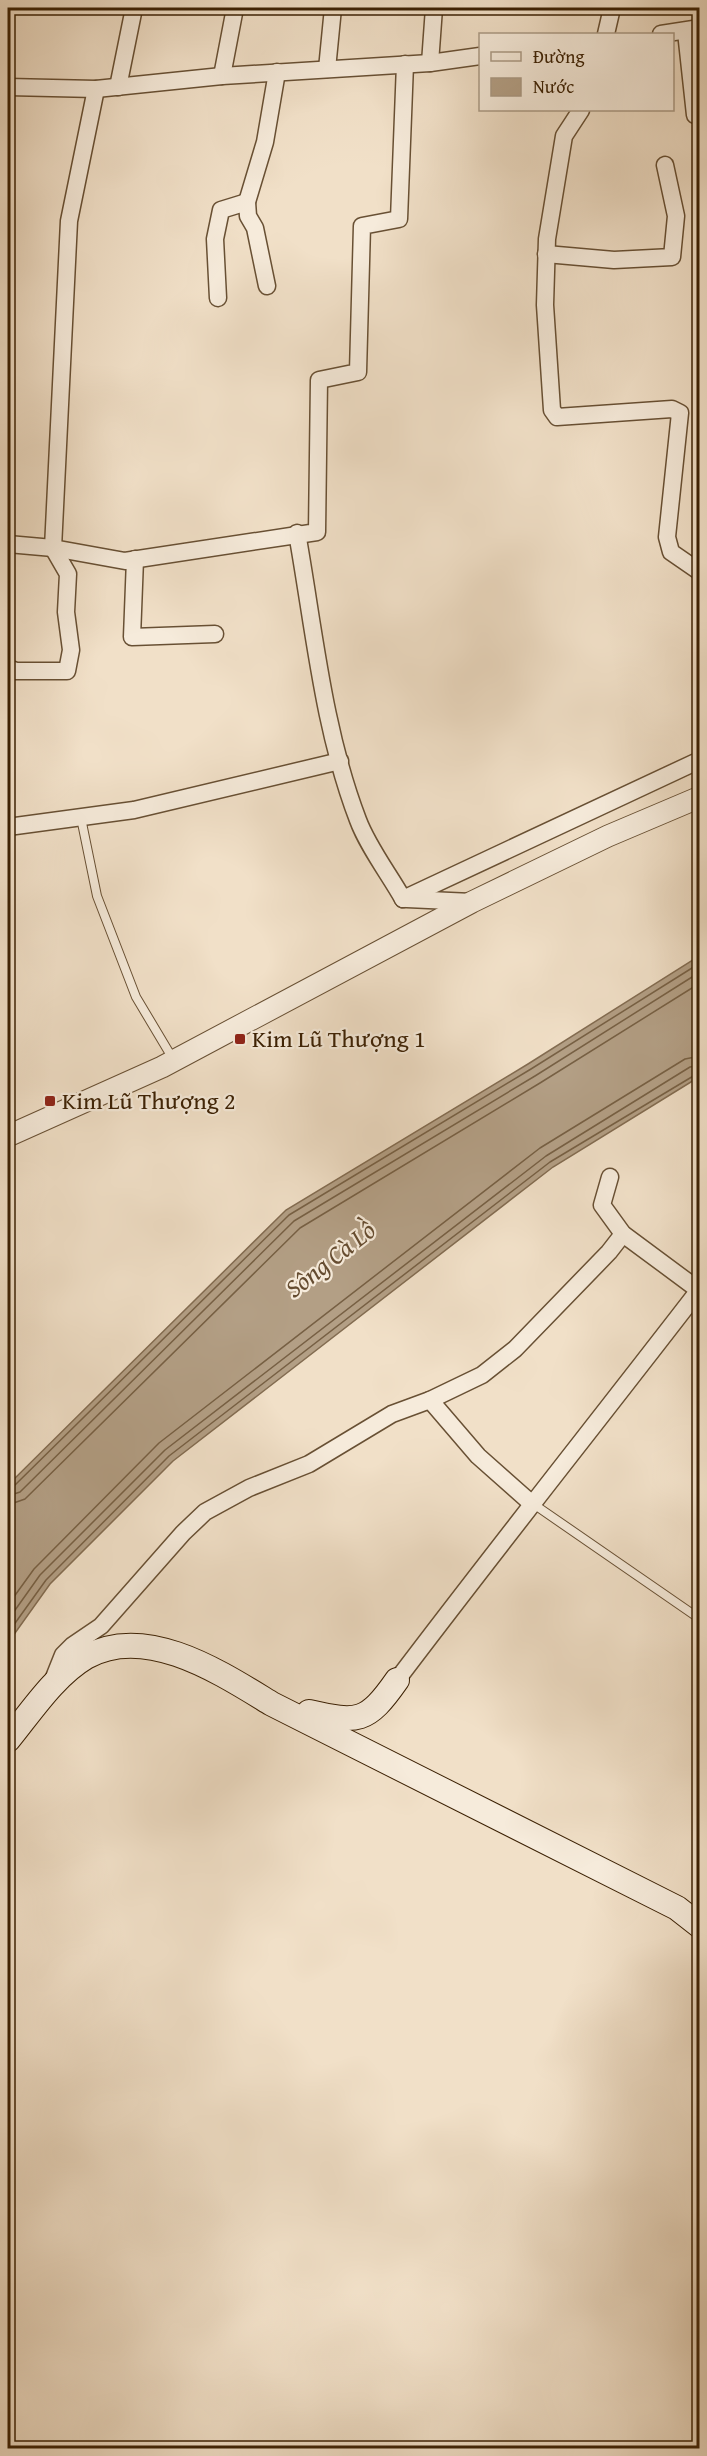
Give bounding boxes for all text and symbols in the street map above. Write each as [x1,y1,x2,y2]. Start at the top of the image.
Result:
legend [479,33,674,111]
text: Đường [533,43,584,70]
text: Nước [533,73,574,100]
place label: Kim Lũ Thượng 1 [252,1021,426,1056]
marker: Kim Lũ Thượng 1 [233,1032,247,1046]
place label: Kim Lũ Thượng 2 [62,1083,236,1118]
marker: Kim Lũ Thượng 2 [43,1094,57,1108]
water label: Sông Cà Lồ [276,1211,384,1307]

